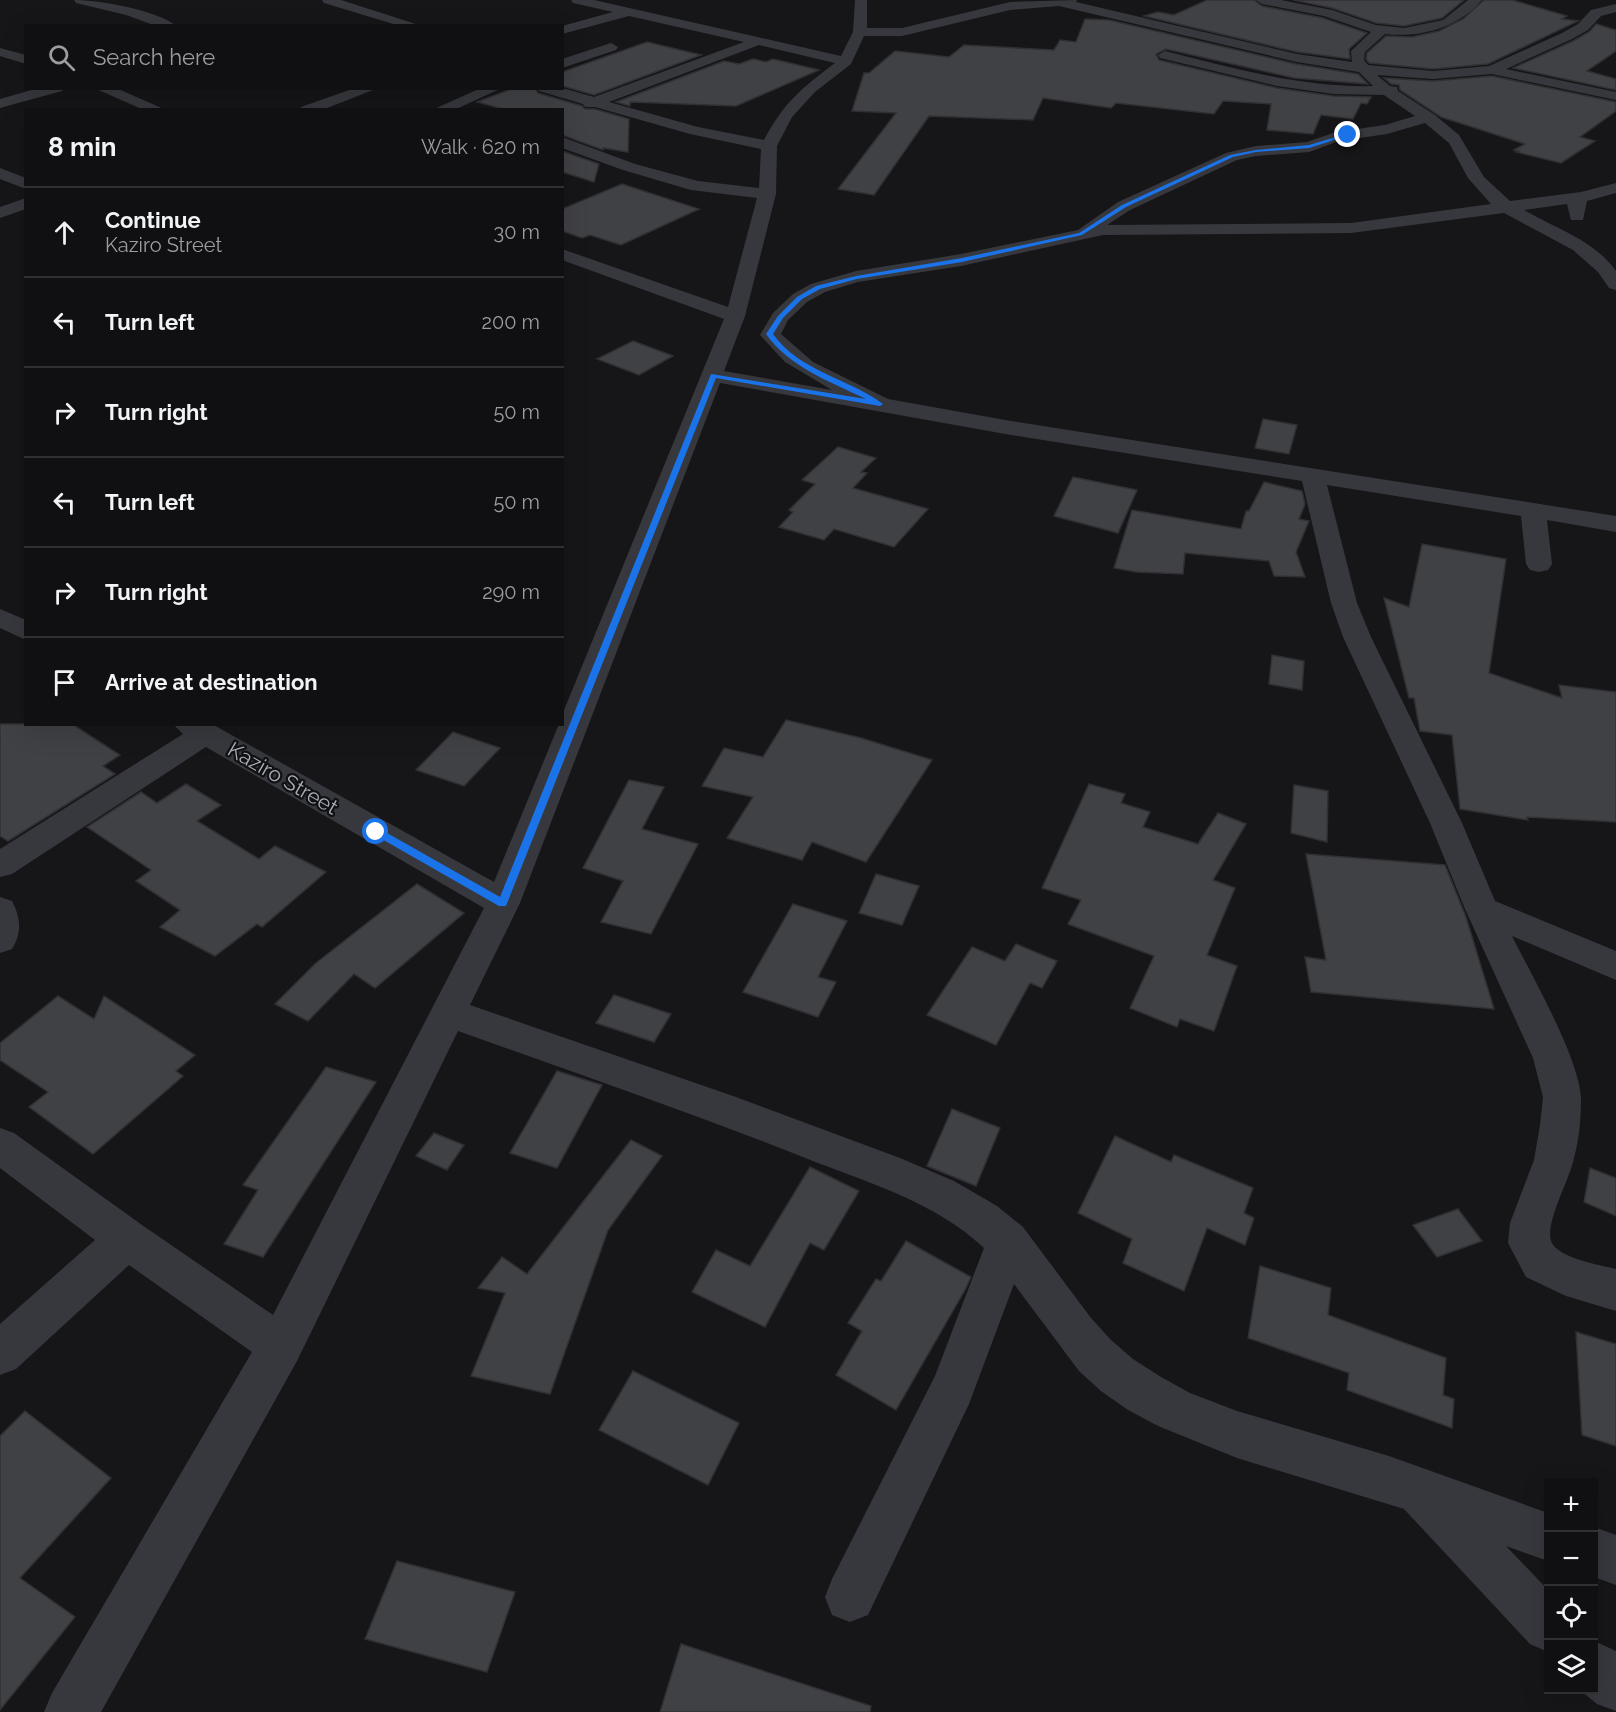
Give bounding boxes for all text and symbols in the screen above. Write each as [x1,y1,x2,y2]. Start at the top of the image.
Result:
search box [24,24,564,90]
icon: search [45,41,78,74]
text: Search here [93,44,215,70]
route end [1334,121,1360,147]
text: 8 min [48,132,116,162]
text: Walk · 620 m [421,135,540,159]
text: Continue [105,207,201,233]
icon: ahead [48,216,81,249]
text: 30 m [494,220,540,244]
text: Kaziro Street [105,233,222,257]
icon: left [48,306,81,339]
text: Turn left [105,309,195,335]
text: 200 m [482,310,540,334]
icon: right [48,396,81,429]
text: Turn right [105,399,208,425]
text: 50 m [493,400,540,424]
icon: left [48,486,81,519]
text: Turn left [105,489,195,515]
text: 50 m [493,490,540,514]
icon: right [48,576,81,609]
text: Turn right [105,579,208,605]
text: 290 m [482,580,540,604]
icon: arrive [48,666,81,699]
text: Arrive at destination [105,669,318,695]
street label: Kaziro Street [224,736,342,820]
route start [362,818,388,844]
map controls [1544,1478,1598,1694]
button: + [1544,1478,1598,1532]
button: − [1544,1532,1598,1586]
button: locate [1544,1586,1598,1640]
button: layers [1544,1640,1598,1694]

